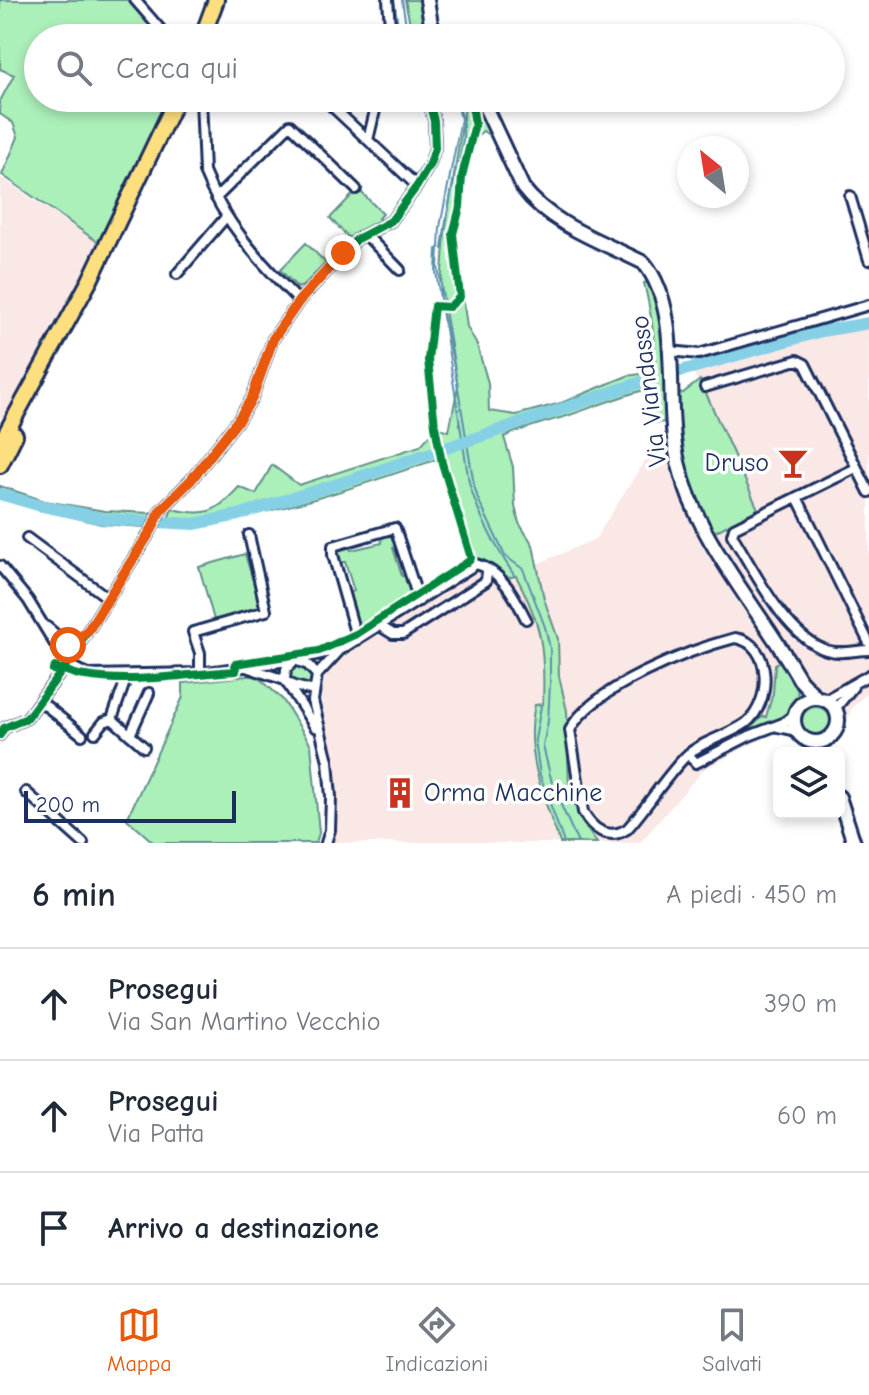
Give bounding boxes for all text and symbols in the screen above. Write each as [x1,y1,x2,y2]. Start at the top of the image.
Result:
search box [24,24,845,112]
icon: search [52,46,96,90]
text: Cerca qui [116,51,238,86]
north arrow [677,136,749,208]
route end [325,235,361,271]
street label: Via Viandasso [625,314,673,468]
bar icon: Druso [776,446,810,480]
place label: Druso [705,448,769,478]
route start [50,627,86,663]
map controls [773,747,845,819]
button: layers [773,747,845,819]
building icon: Orma Macchine [383,776,417,810]
place label: Orma Macchine [424,778,602,808]
scale bar [24,787,236,823]
text: 200 m [36,792,100,818]
text: 6 min [32,875,116,915]
text: A piedi · 450 m [666,880,837,910]
text: Prosegui [108,972,219,1007]
icon: ahead [32,982,76,1026]
text: 390 m [764,989,837,1019]
text: Via San Martino Vecchio [108,1007,381,1037]
text: Prosegui [108,1084,219,1119]
icon: ahead [32,1094,76,1138]
text: 60 m [777,1101,837,1131]
text: Via Patta [108,1119,204,1149]
icon: arrive [32,1206,76,1250]
text: Arrivo a destinazione [108,1211,379,1246]
tab: Mappa [107,1303,172,1377]
tab: Indicazioni [386,1303,488,1377]
tab: Salvati [702,1303,762,1377]

